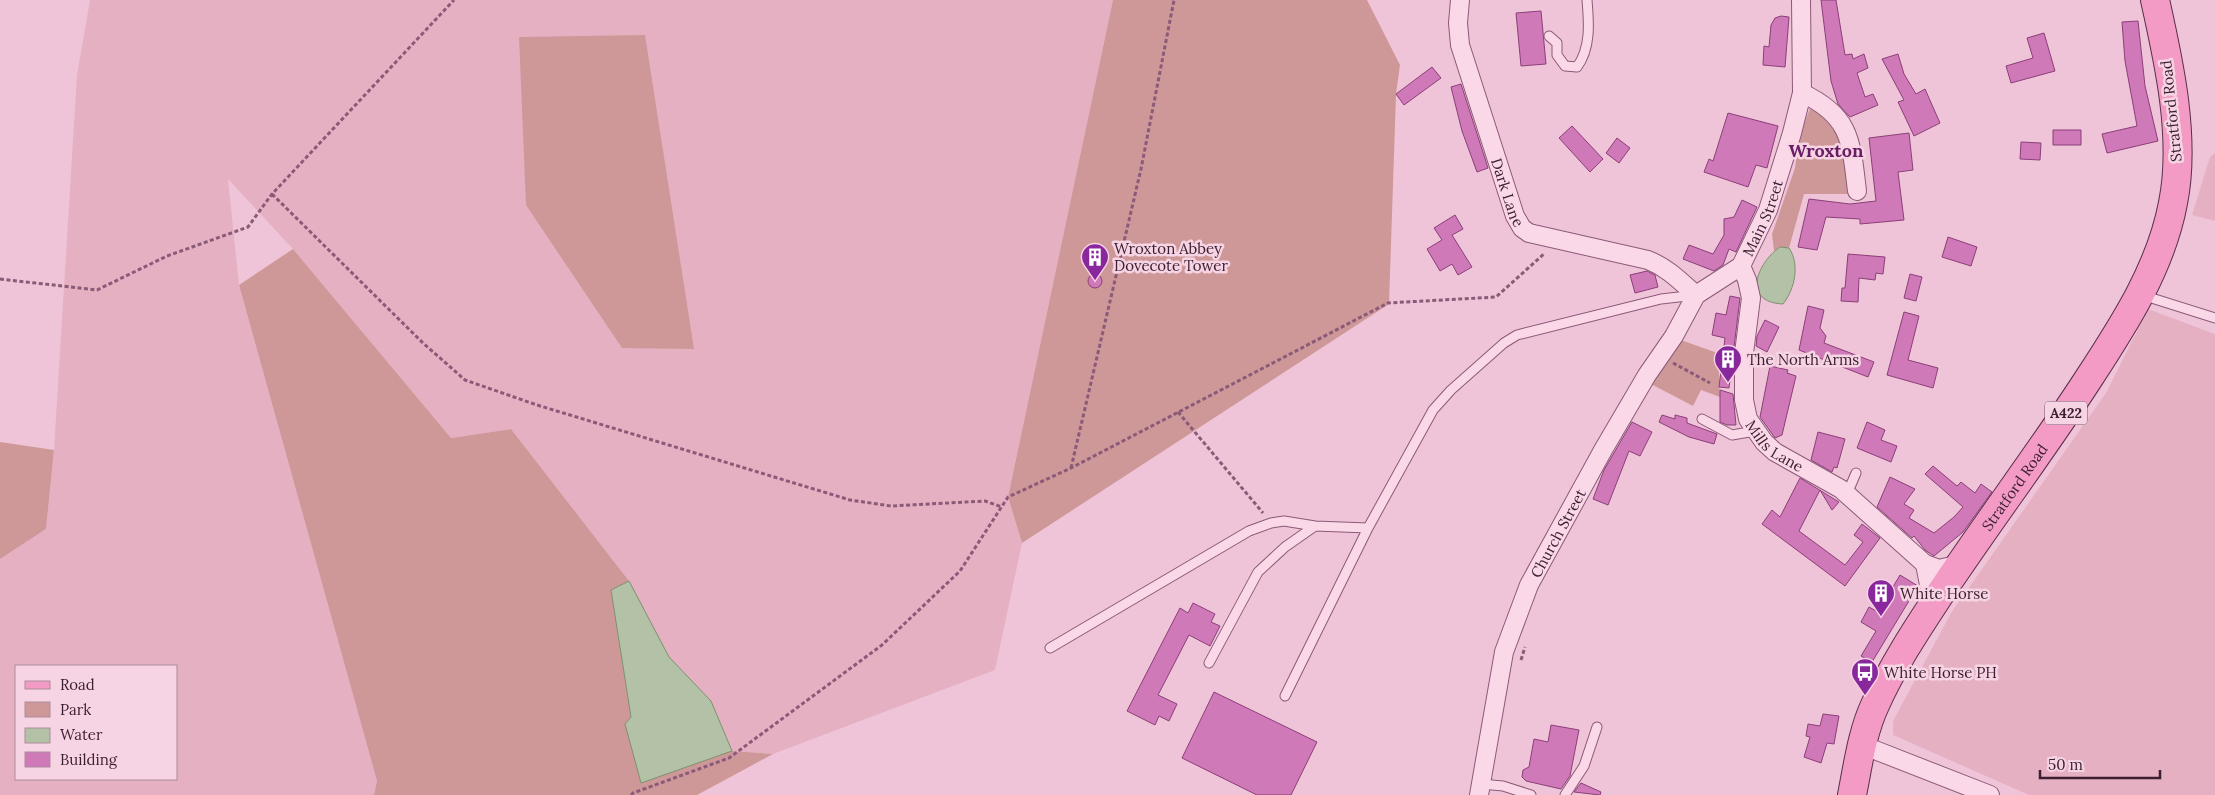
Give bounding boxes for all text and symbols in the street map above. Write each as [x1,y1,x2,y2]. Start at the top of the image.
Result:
street label: Stratford Road [2156,59,2186,163]
district label: Wroxton [1789,139,1864,162]
street label: Dark Lane [1487,156,1529,230]
street label: Main Street [1738,177,1786,259]
place label: Wroxton Abbey Dovecote Tower [1114,239,1228,275]
building icon: Wroxton Abbey Dovecote Tower [1080,242,1110,281]
building icon: The North Arms [1713,344,1743,383]
place label: The North Arms [1747,350,1859,369]
road number: A422 [2045,402,2087,424]
street label: Mills Lane [1742,416,1807,476]
street label: Stratford Road [1977,440,2051,534]
street label: Church Street [1526,485,1590,581]
building icon: White Horse [1866,578,1896,617]
place label: White Horse [1900,584,1988,603]
bus stop icon: White Horse PH [1850,657,1880,696]
place label: White Horse PH [1884,663,1997,682]
legend [15,665,178,780]
text: Road [60,675,95,694]
text: Park [60,700,91,719]
text: Water [60,725,103,744]
scale bar [2040,748,2160,780]
text: Building [60,750,118,769]
text: 50 m [2048,755,2083,774]

